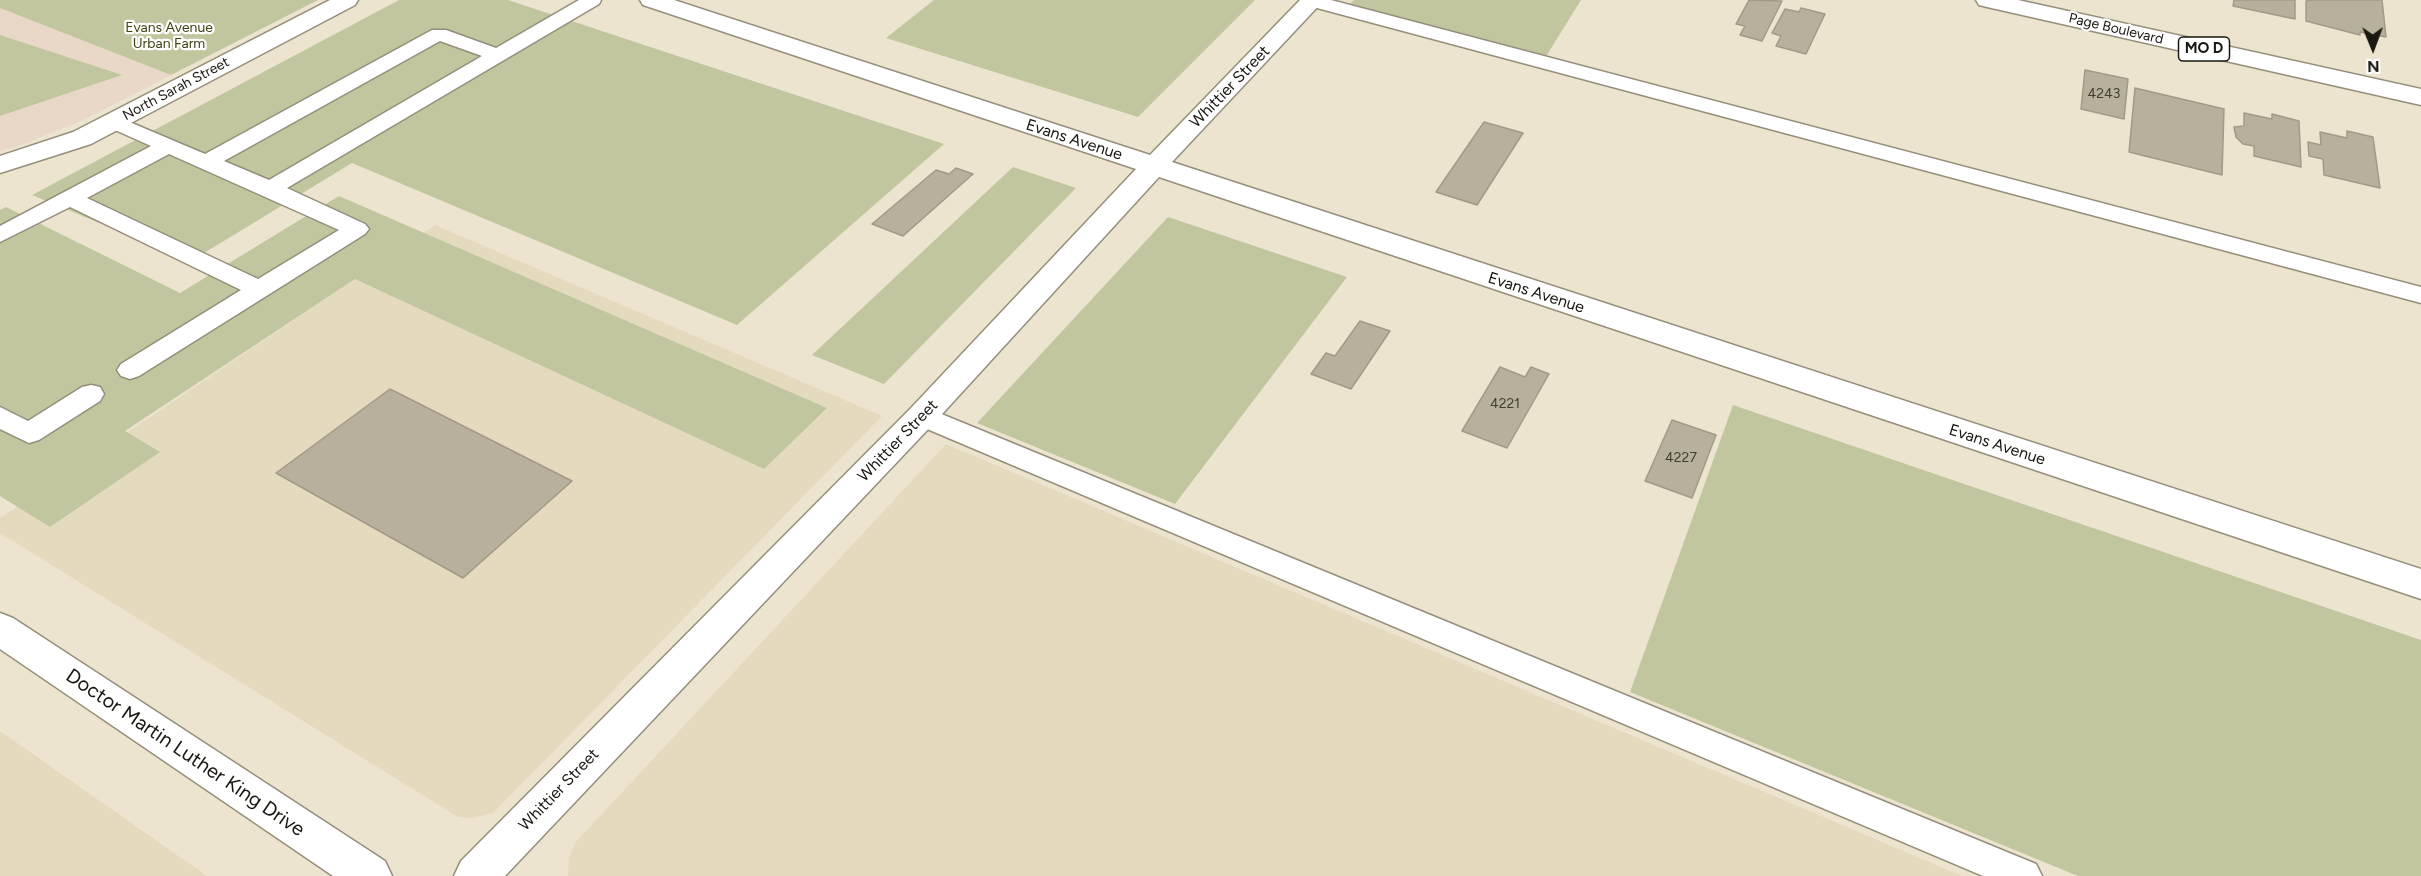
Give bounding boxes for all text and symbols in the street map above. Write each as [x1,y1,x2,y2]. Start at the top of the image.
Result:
street label: Page Boulevard [2067,10,2165,48]
north arrow [2343,18,2403,78]
park label: Evans Avenue Urban Farm [125,20,213,52]
road number: MO D [2178,37,2230,61]
street label: Whittier Street [1186,42,1274,132]
street label: North Sarah Street [120,54,232,124]
text: N [2367,57,2380,76]
house number: 4243 [2088,86,2120,102]
street label: Evans Avenue [1023,115,1125,165]
street label: Evans Avenue [1485,268,1587,318]
street label: Whittier Street [854,396,942,486]
house number: 4221 [1490,396,1520,412]
street label: Evans Avenue [1946,420,2048,470]
house number: 4227 [1665,450,1697,466]
street label: Doctor Martin Luther King Drive [61,664,309,842]
street label: Whittier Street [515,745,603,835]

